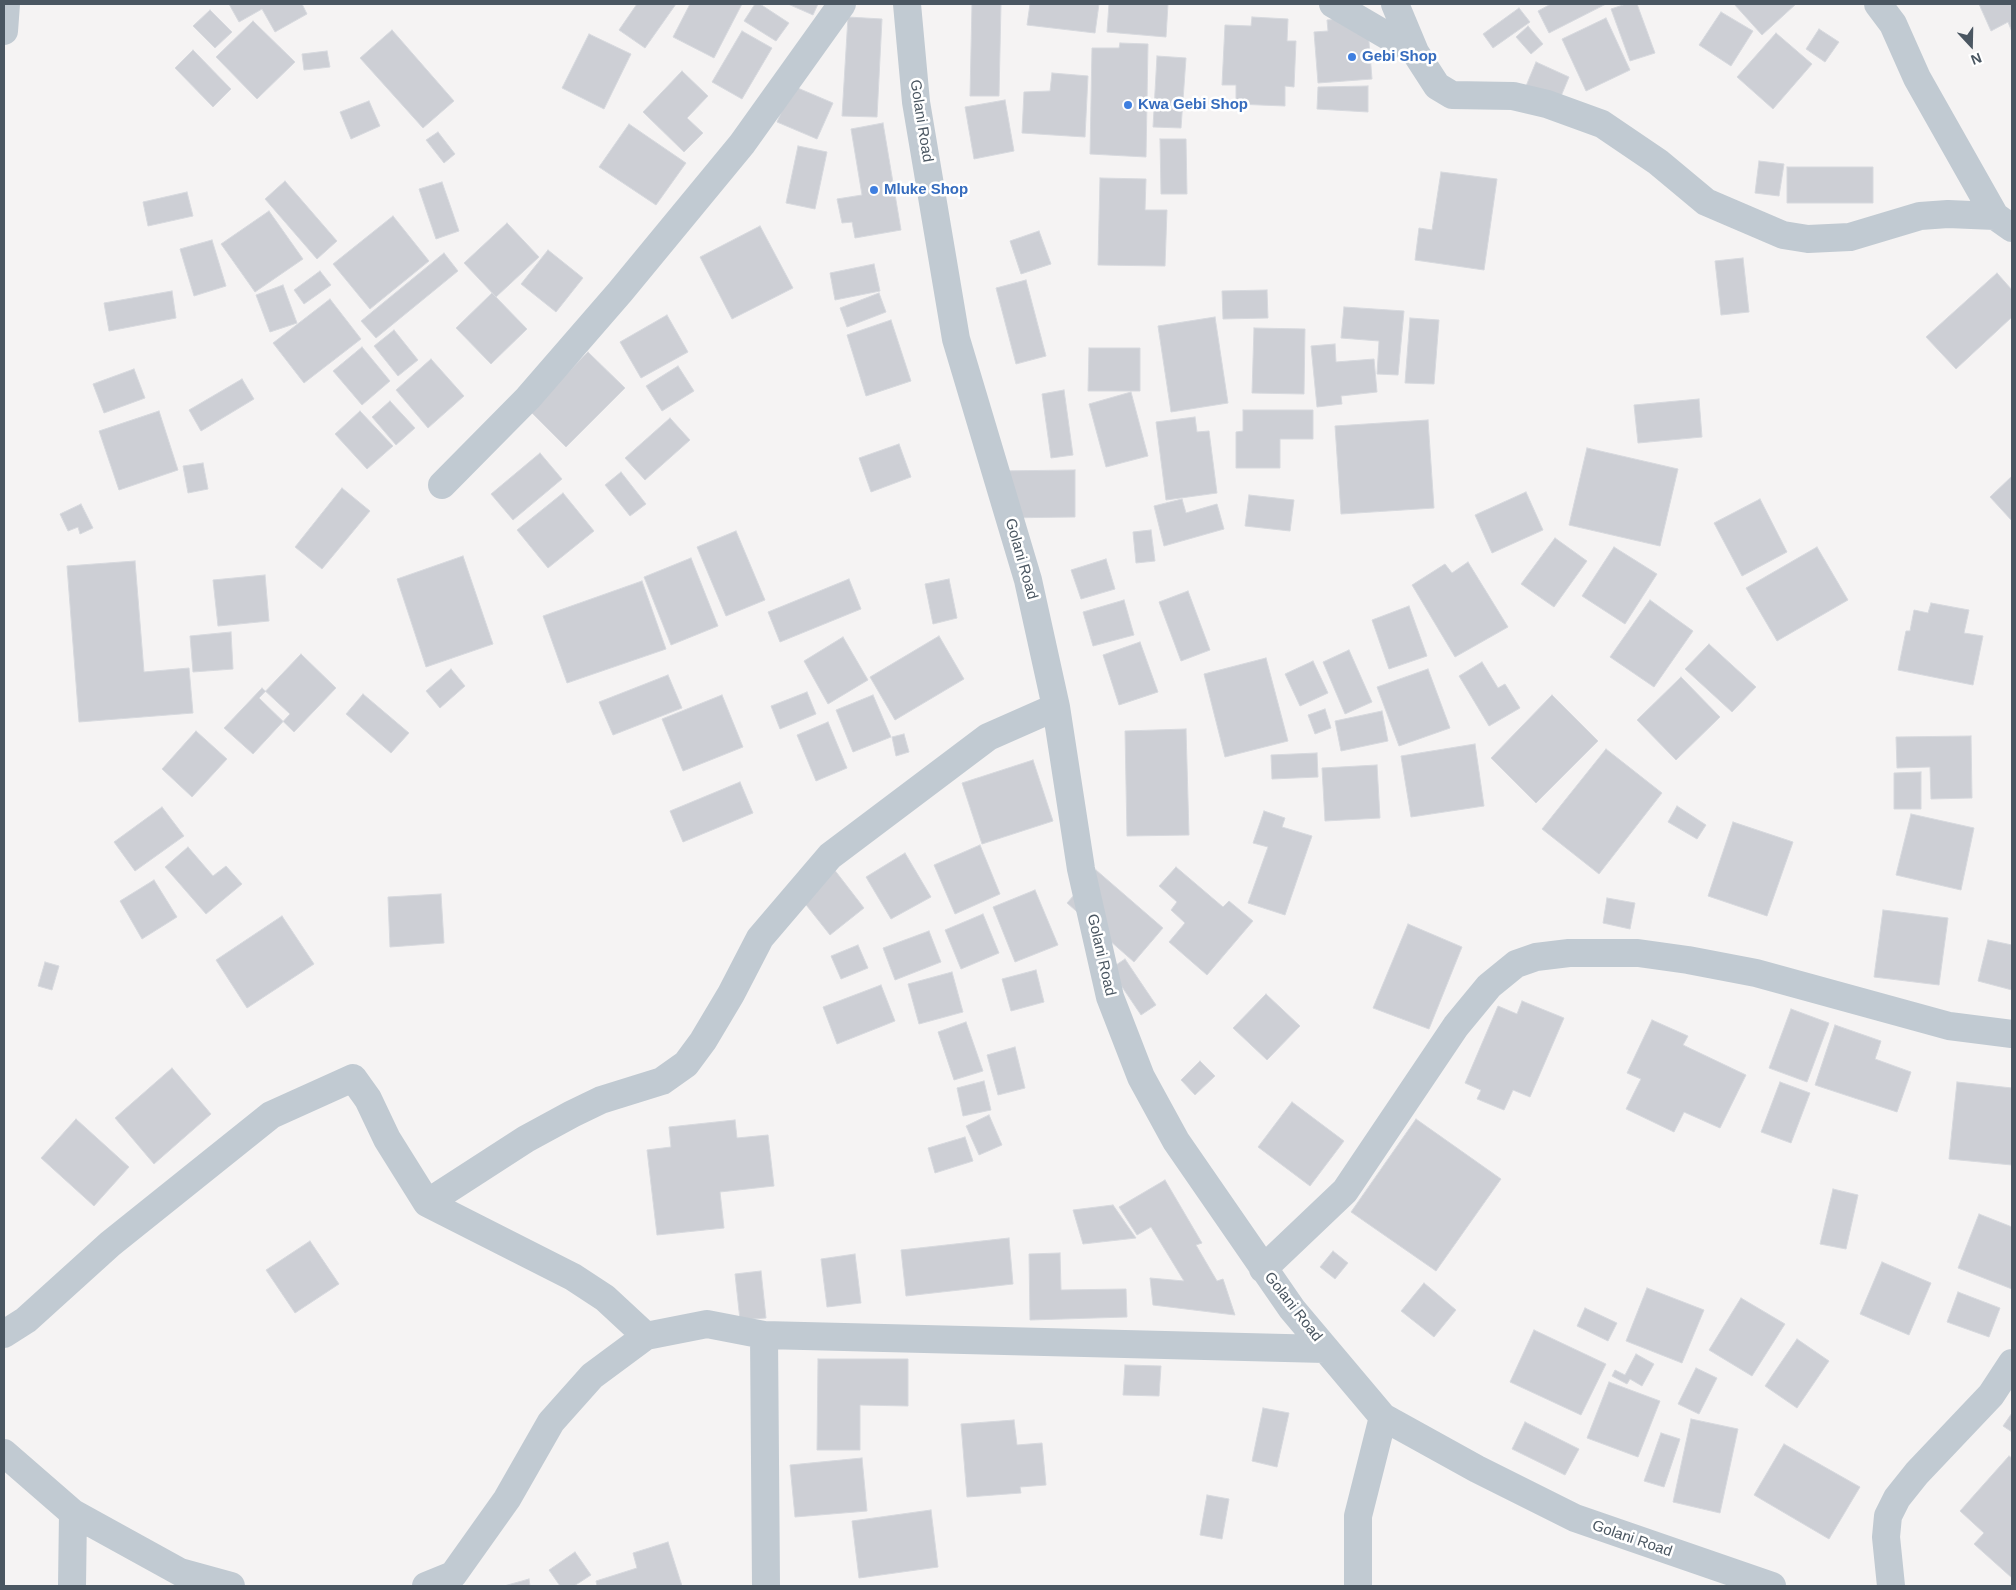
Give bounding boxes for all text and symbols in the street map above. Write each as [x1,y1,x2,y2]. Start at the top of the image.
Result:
north arrow [1946,20,1996,70]
place label: Gebi Shop [1362,48,1437,66]
text: N [1969,50,1984,68]
marker: Gebi Shop [1346,51,1358,63]
street label: Golani Road [906,78,936,164]
place label: Kwa Gebi Shop [1138,96,1248,114]
marker: Kwa Gebi Shop [1122,99,1134,111]
place label: Mluke Shop [884,181,968,199]
marker: Mluke Shop [868,184,880,196]
street label: Golani Road [1001,516,1041,602]
street label: Golani Road [1083,912,1119,998]
street label: Golani Road [1260,1269,1326,1345]
street label: Golani Road [1590,1517,1674,1561]

